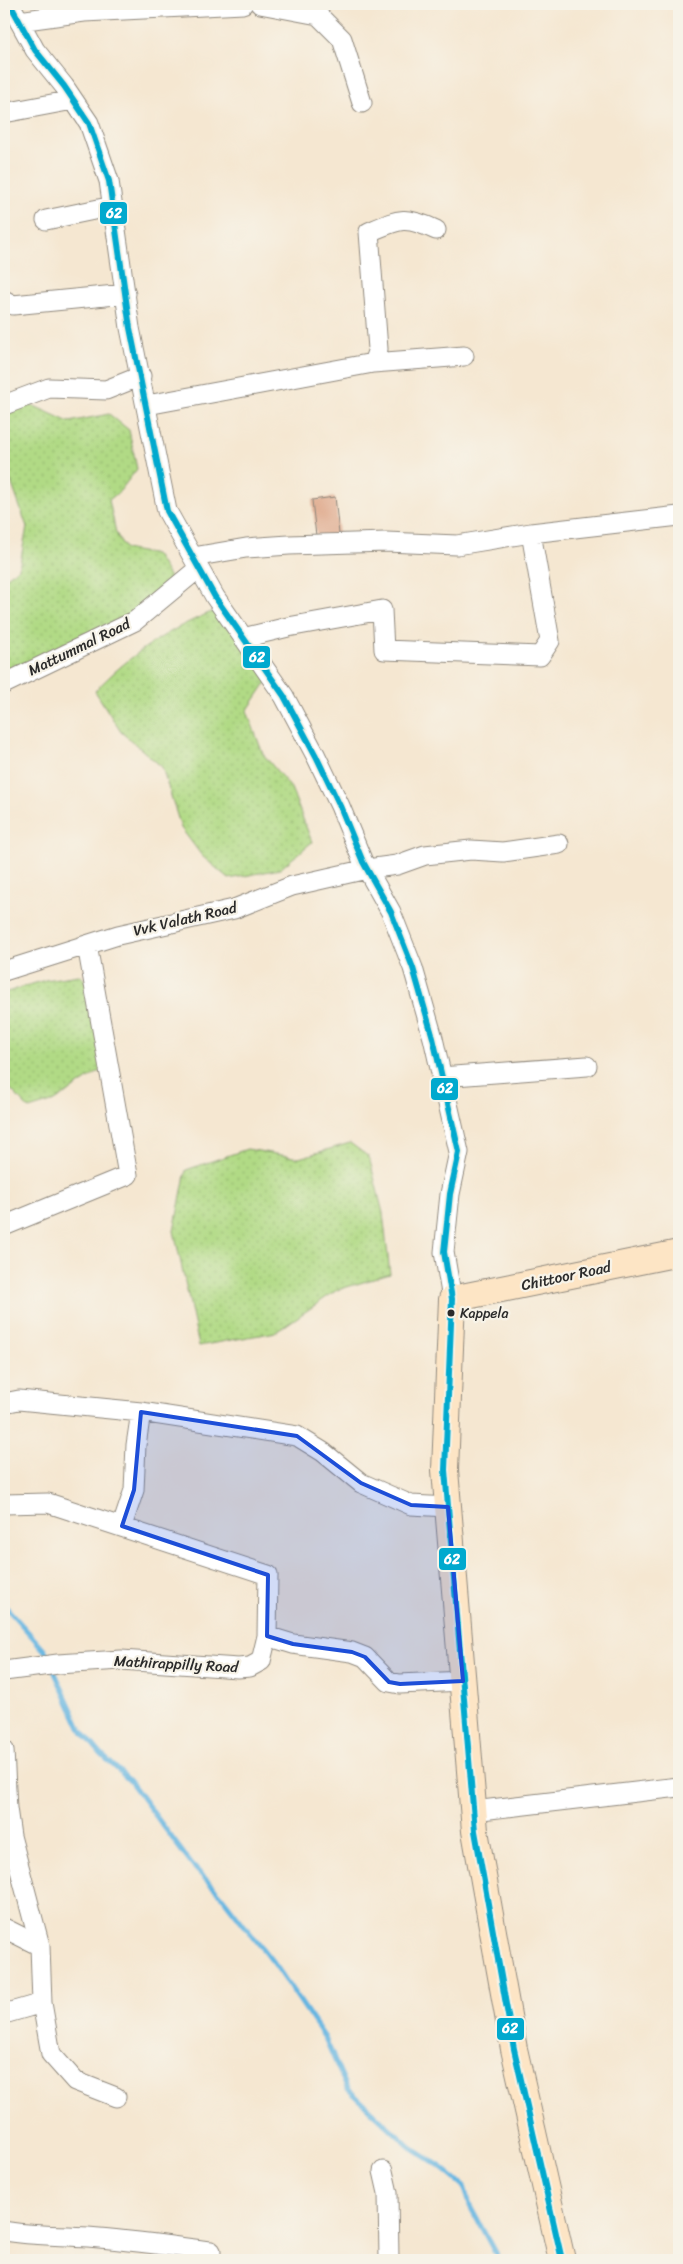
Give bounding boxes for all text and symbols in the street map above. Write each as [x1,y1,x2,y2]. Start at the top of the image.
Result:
line badge: 62 [99,201,128,225]
text: 62 [105,201,123,226]
street label: Mattummal Road [23,610,136,683]
line badge: 62 [242,645,271,669]
text: 62 [248,645,266,670]
street label: Vvk Valath Road [131,894,240,944]
text: 62 [436,1076,454,1101]
line badge: 62 [430,1077,459,1101]
street label: Chittoor Road [519,1254,614,1298]
place label: Kappela [460,1301,509,1326]
marker: Kappela [446,1308,456,1318]
line badge: 62 [438,1547,467,1571]
text: 62 [443,1547,461,1572]
street label: Mathirappilly Road [113,1648,240,1680]
text: 62 [501,2016,519,2041]
line badge: 62 [496,2017,525,2041]

